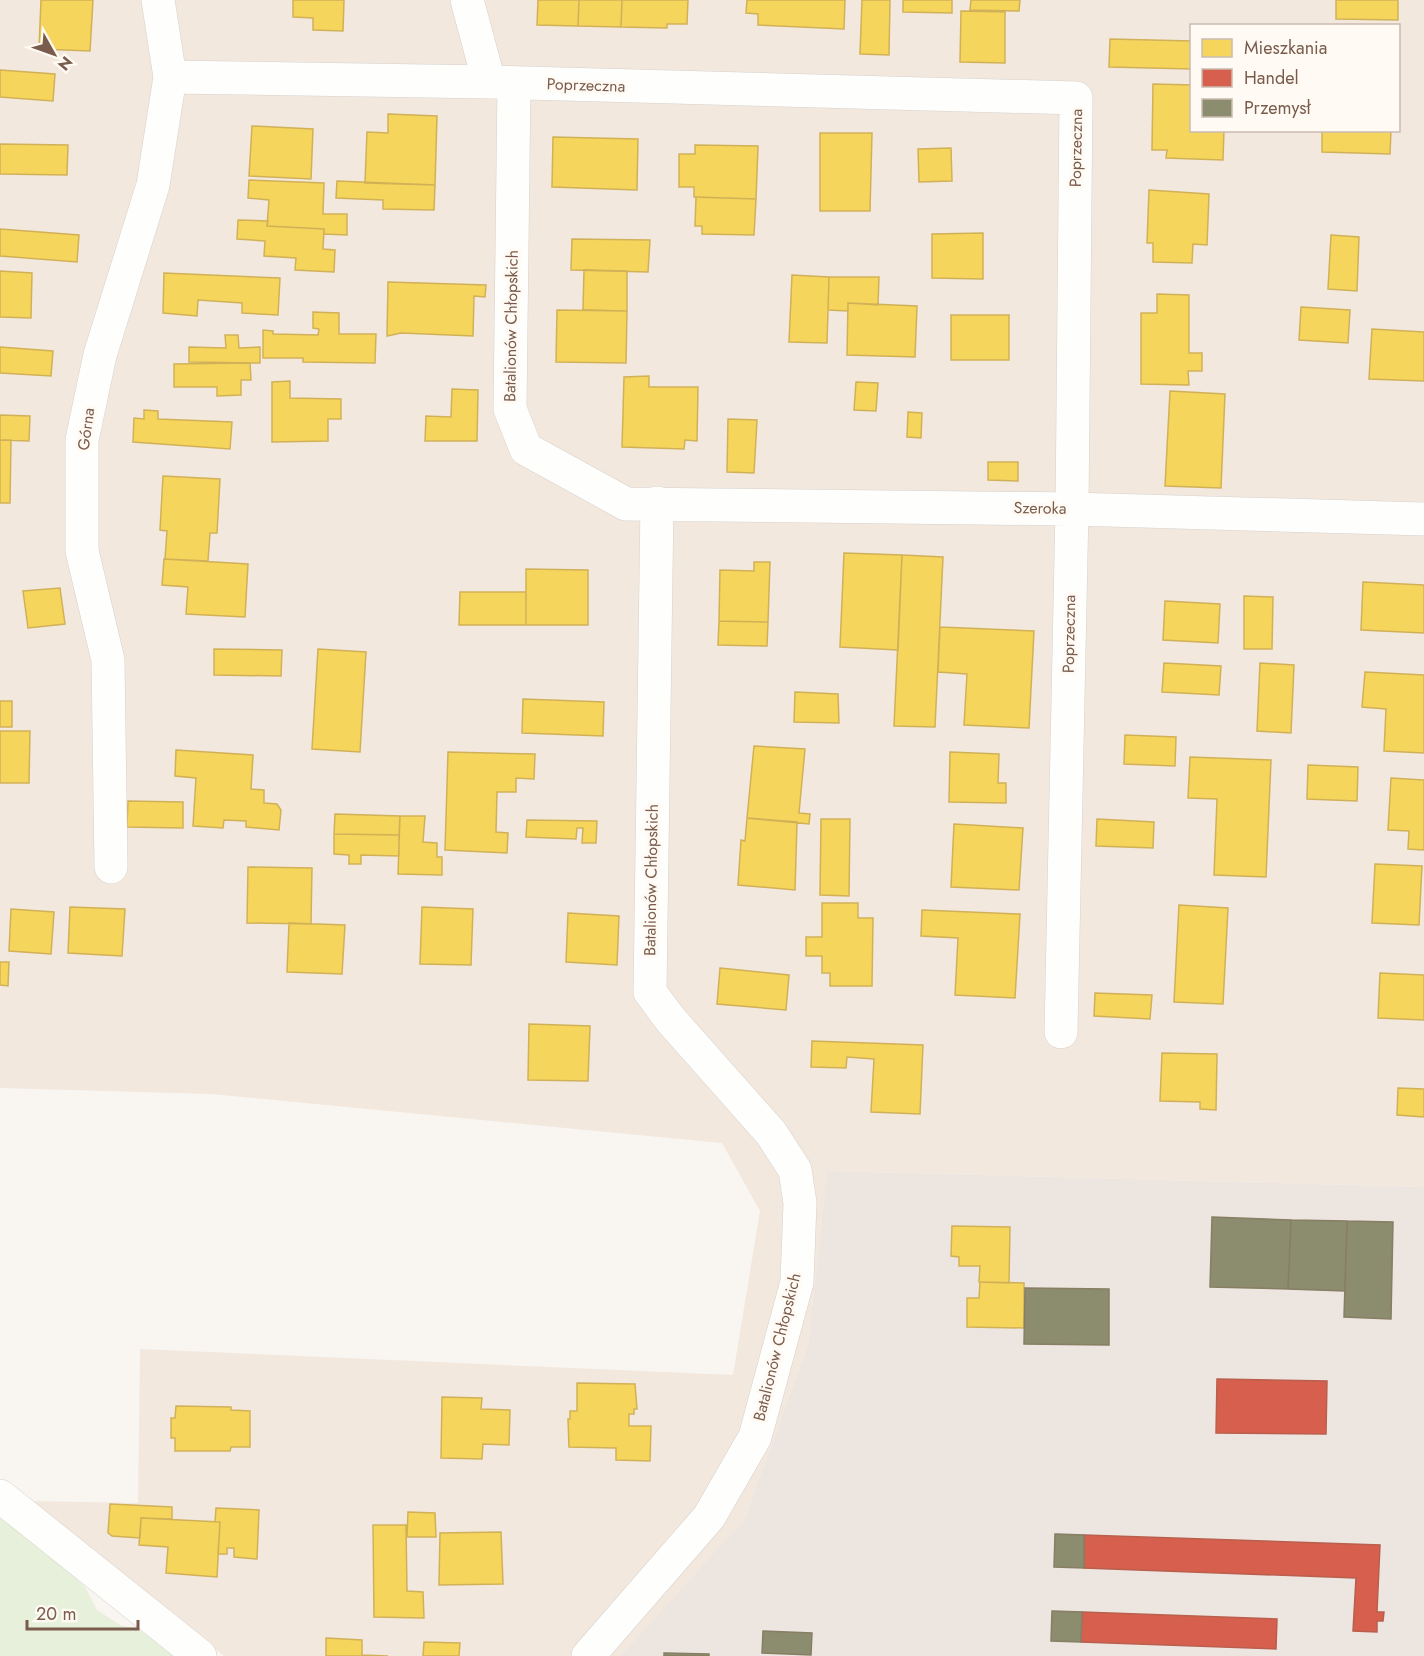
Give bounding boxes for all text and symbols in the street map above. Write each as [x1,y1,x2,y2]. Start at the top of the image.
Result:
north arrow [24,24,84,84]
legend [1190,24,1400,132]
text: Mieszkania [1244,35,1327,61]
text: N [52,51,78,76]
text: Handel [1244,65,1299,91]
street label: Poprzeczna [546,72,626,98]
text: Przemysł [1244,95,1312,121]
street label: Poprzeczna [1064,109,1088,187]
street label: Batalionów Chłopskich [498,250,524,402]
street label: Górna [72,406,100,452]
street label: Szeroka [1013,496,1067,520]
street label: Poprzeczna [1057,595,1081,673]
street label: Batalionów Chłopskich [638,804,664,956]
street label: Batalionów Chłopskich [747,1271,807,1423]
scale bar [27,1593,138,1631]
text: 20 m [36,1601,76,1627]

